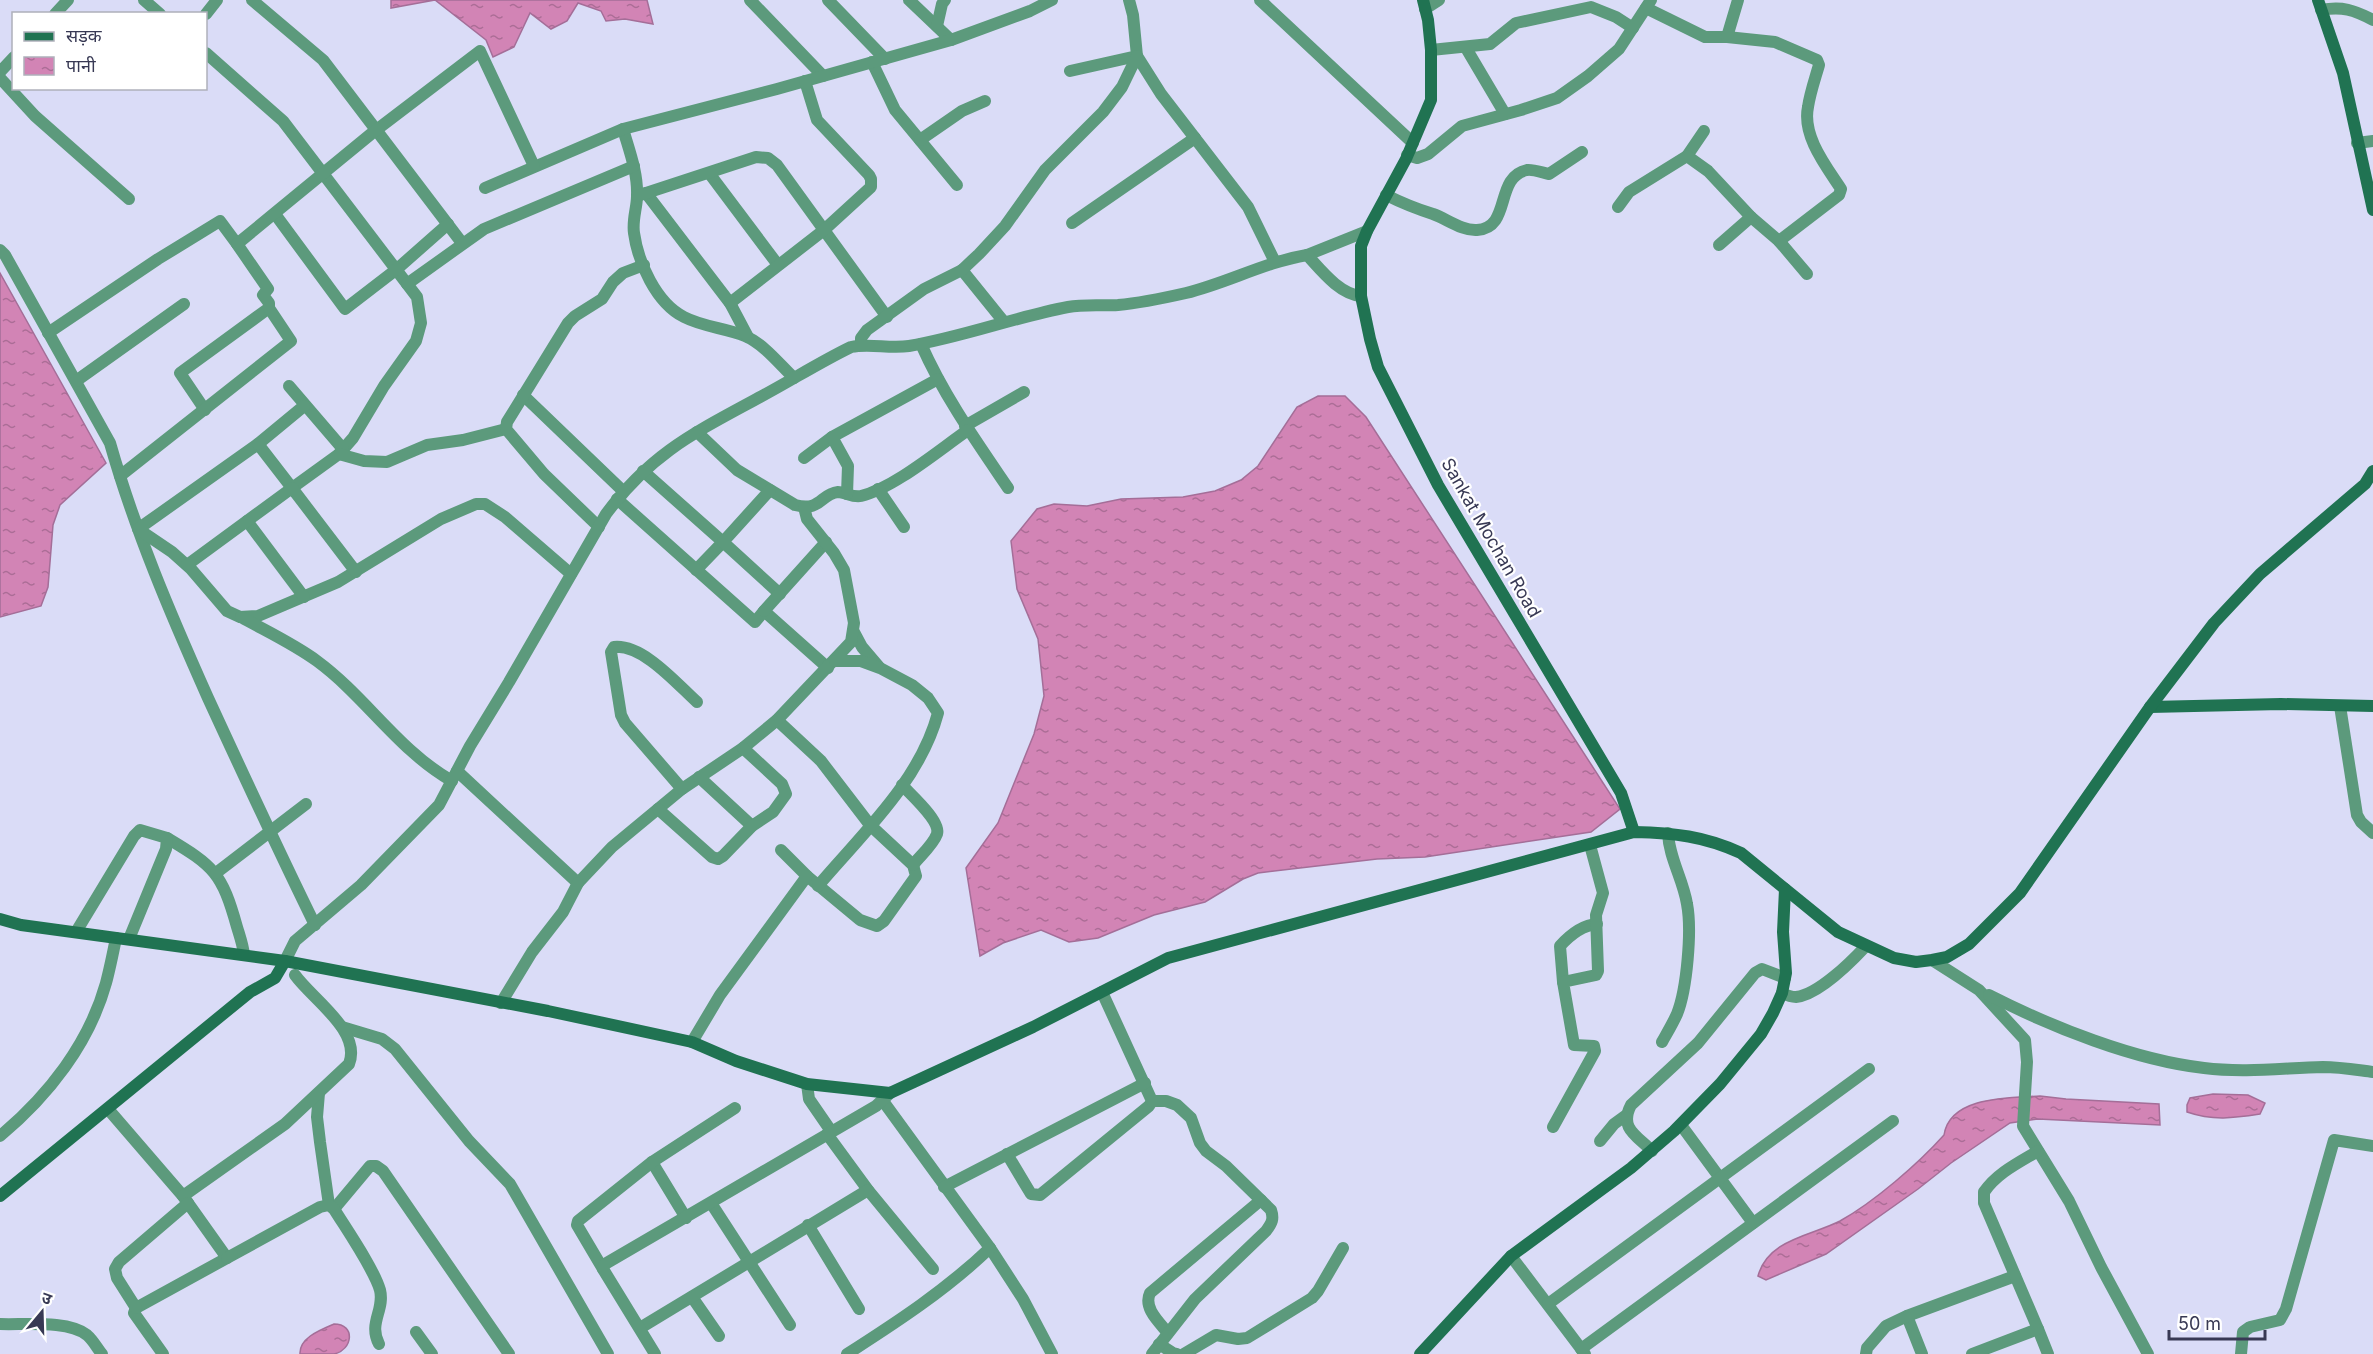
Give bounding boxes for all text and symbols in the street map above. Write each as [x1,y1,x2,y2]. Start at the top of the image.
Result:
legend [12,12,207,90]
text: सड़क [66,25,103,46]
text: पानी [66,55,96,76]
street label: Sankat Mochan Road [1437,454,1546,621]
north arrow [12,1282,72,1342]
text: उ [39,1287,55,1309]
scale bar [2169,1303,2265,1341]
text: 50 m [2178,1313,2221,1334]

